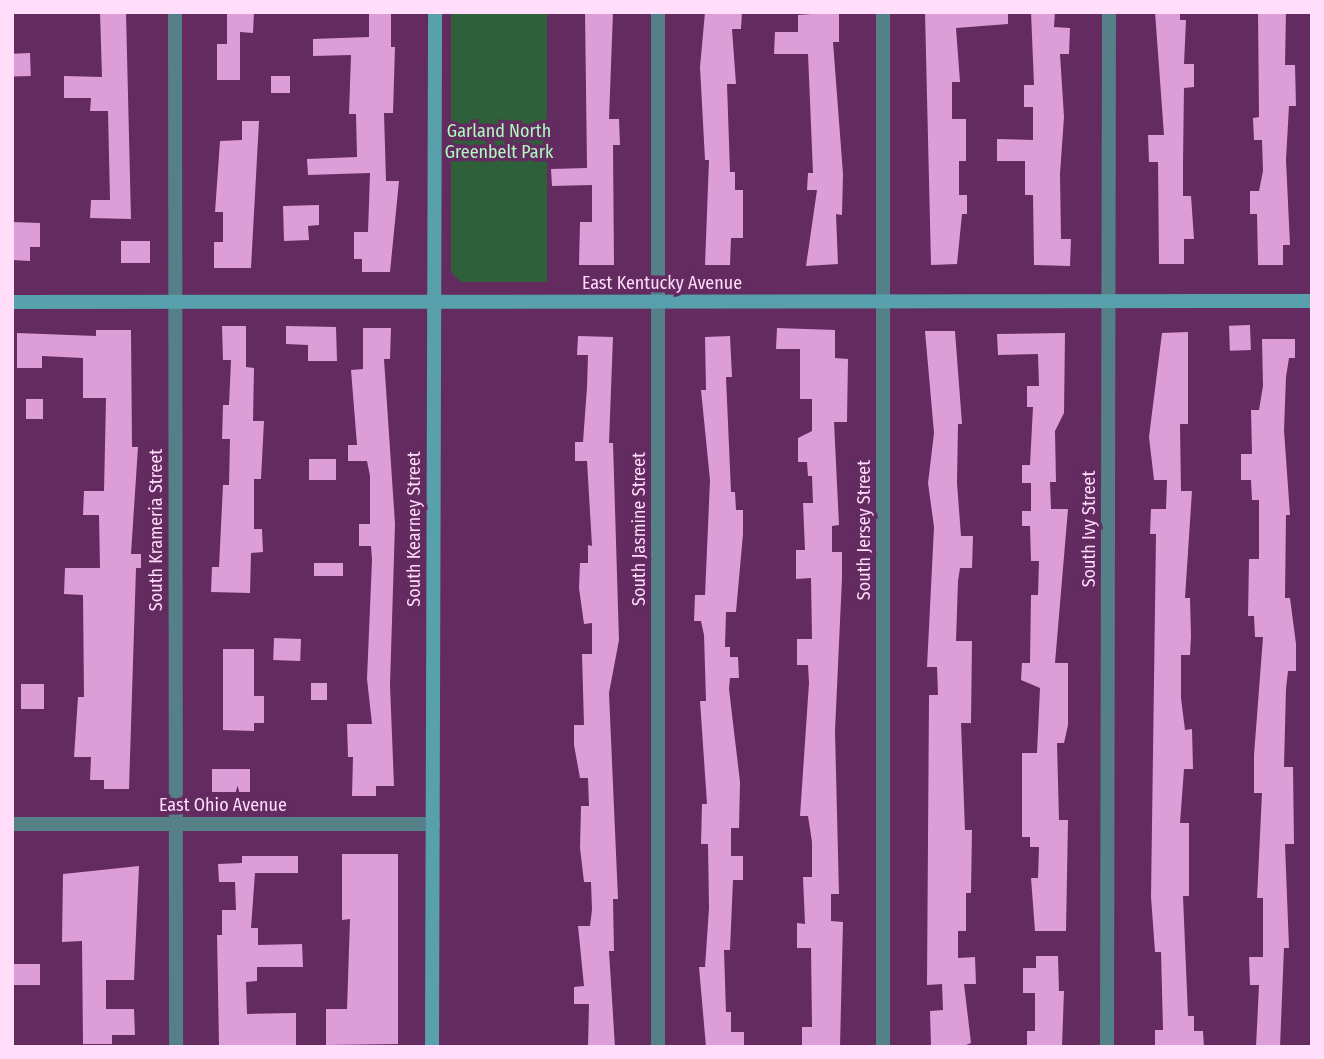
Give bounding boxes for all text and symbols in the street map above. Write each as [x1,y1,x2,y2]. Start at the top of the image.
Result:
park label: Garland North Greenbelt Park [445,121,553,164]
street label: East Kentucky Avenue [582,272,742,294]
street label: South Krameria Street [145,449,167,611]
street label: South Kearney Street [403,451,425,607]
street label: South Jasmine Street [628,452,650,606]
street label: South Jersey Street [853,460,875,600]
street label: South Ivy Street [1078,471,1100,587]
street label: East Ohio Avenue [159,794,287,816]

